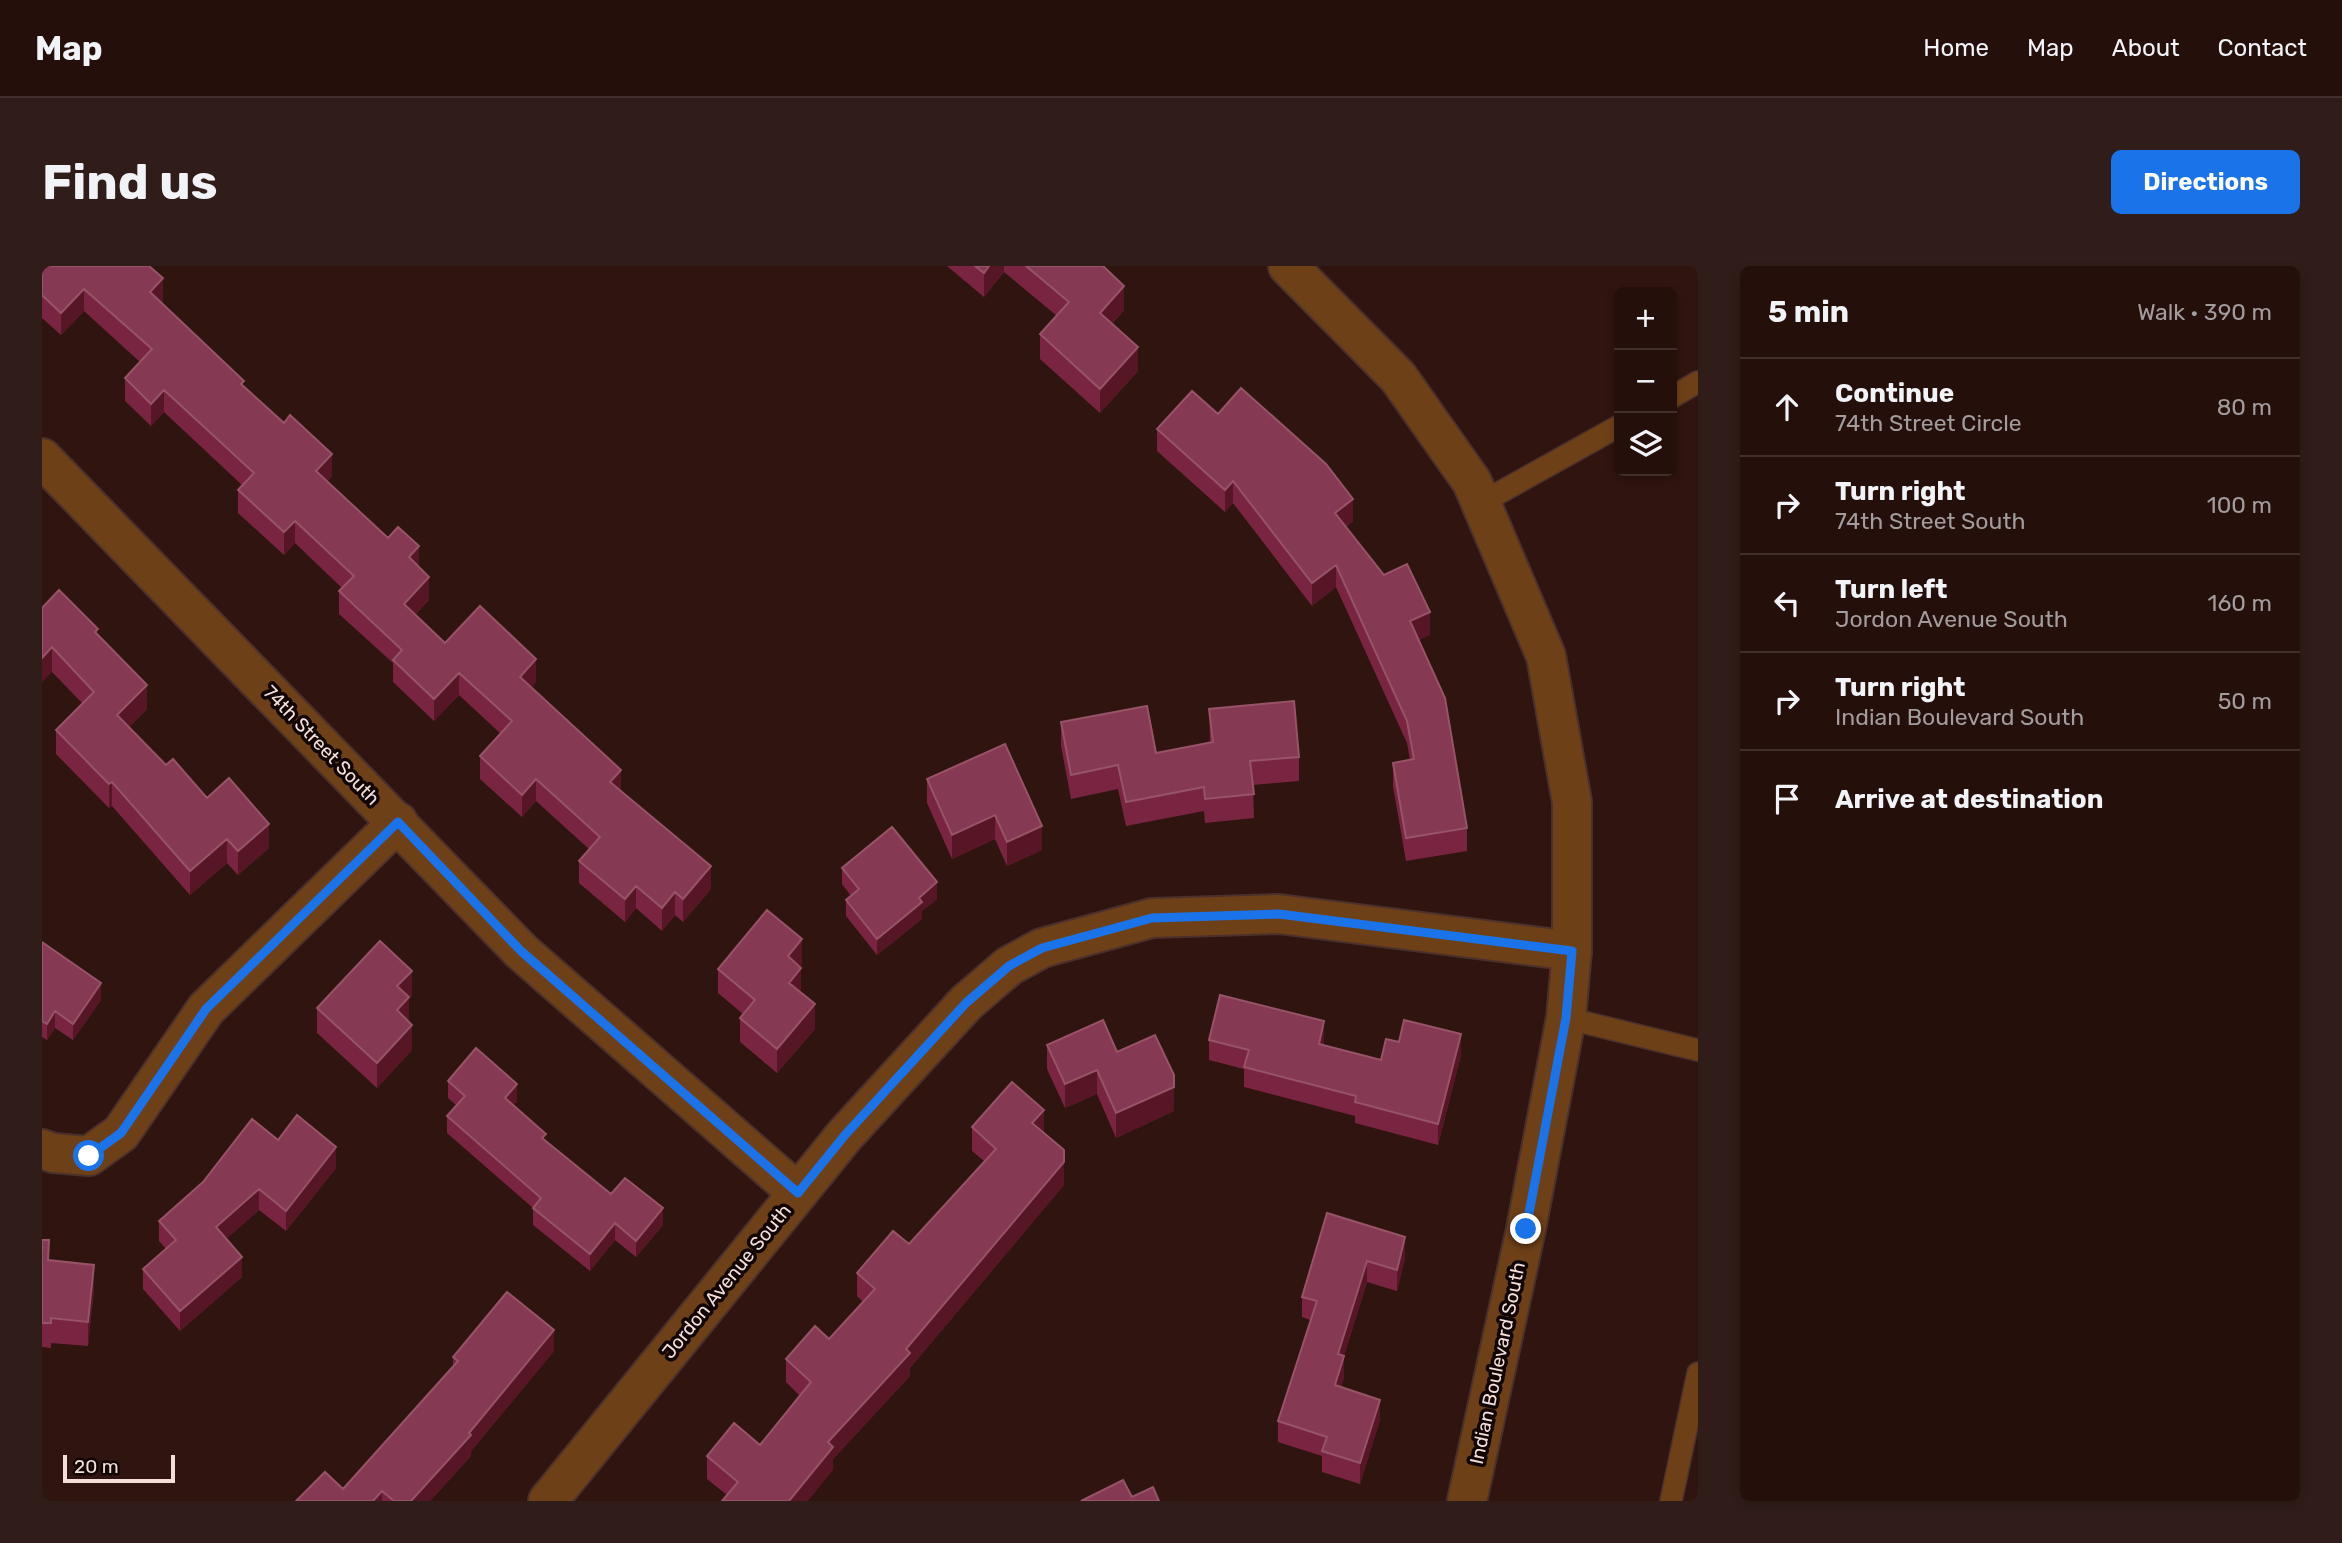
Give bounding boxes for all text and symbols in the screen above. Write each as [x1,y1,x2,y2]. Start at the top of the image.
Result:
text: Map [35,29,103,68]
text: Home [1923,34,1989,62]
text: Map [2027,34,2074,62]
text: About [2112,34,2180,62]
text: Contact [2218,34,2307,62]
button: Directions [2111,150,2300,214]
text: Find us [42,153,218,211]
map controls [1614,287,1677,476]
button: + [1614,287,1677,350]
text: 5 min [1768,294,1849,330]
text: Walk · 390 m [2137,298,2272,326]
button: − [1614,350,1677,413]
text: Continue [1835,378,1954,409]
icon: ahead [1768,388,1806,426]
text: 80 m [2217,393,2272,421]
text: 74th Street Circle [1835,409,2022,437]
button: layers [1614,413,1677,476]
text: Turn right [1835,476,1965,507]
icon: right [1768,486,1806,524]
text: 100 m [2207,491,2272,519]
text: 74th Street South [1835,507,2025,535]
text: Turn left [1835,574,1947,605]
icon: left [1768,584,1806,622]
text: 160 m [2208,589,2272,617]
text: Jordon Avenue South [1835,605,2068,633]
text: Turn right [1835,672,1965,703]
street label: 74th Street South [259,681,385,810]
icon: right [1768,682,1806,720]
text: 50 m [2218,687,2272,715]
text: Indian Boulevard South [1835,703,2084,731]
icon: arrive [1768,780,1806,818]
text: Arrive at destination [1835,784,2103,815]
route start [73,1140,104,1171]
street label: Jordon Avenue South [657,1199,796,1363]
route end [1510,1213,1541,1244]
street label: Indian Boulevard South [1465,1260,1530,1466]
scale bar [63,1452,175,1484]
text: 20 m [74,1455,119,1478]

